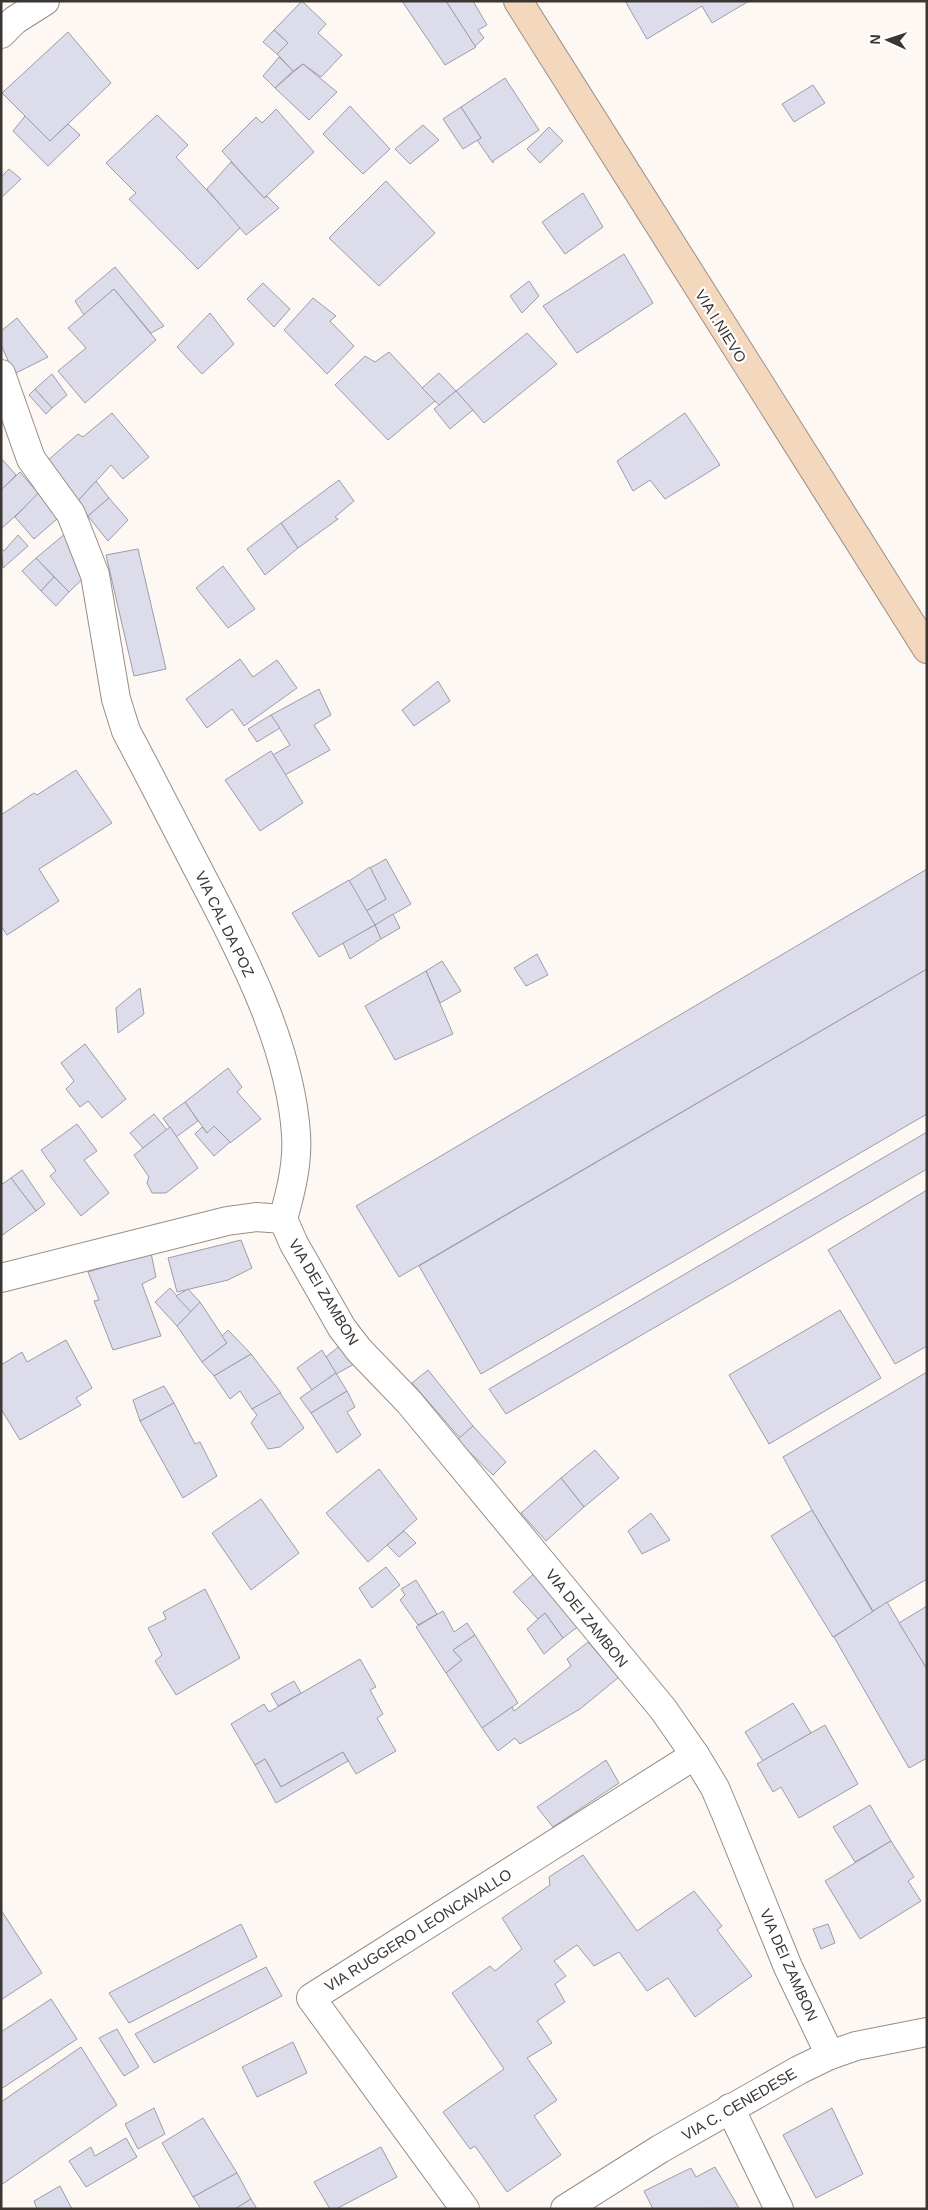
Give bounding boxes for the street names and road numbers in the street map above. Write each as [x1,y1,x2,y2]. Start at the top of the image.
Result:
street label: VIA I.NIEVO [692,287,750,365]
street label: VIA CAL DA POZ [192,868,258,980]
street label: VIA DEI ZAMBON [286,1236,362,1348]
street label: VIA DEI ZAMBON [542,1566,632,1670]
street label: VIA RUGGERO LEONCAVALLO [321,1865,515,1995]
street label: VIA DEI ZAMBON [757,1906,821,2024]
street label: VIA C. CENEDESE [679,2064,799,2144]

